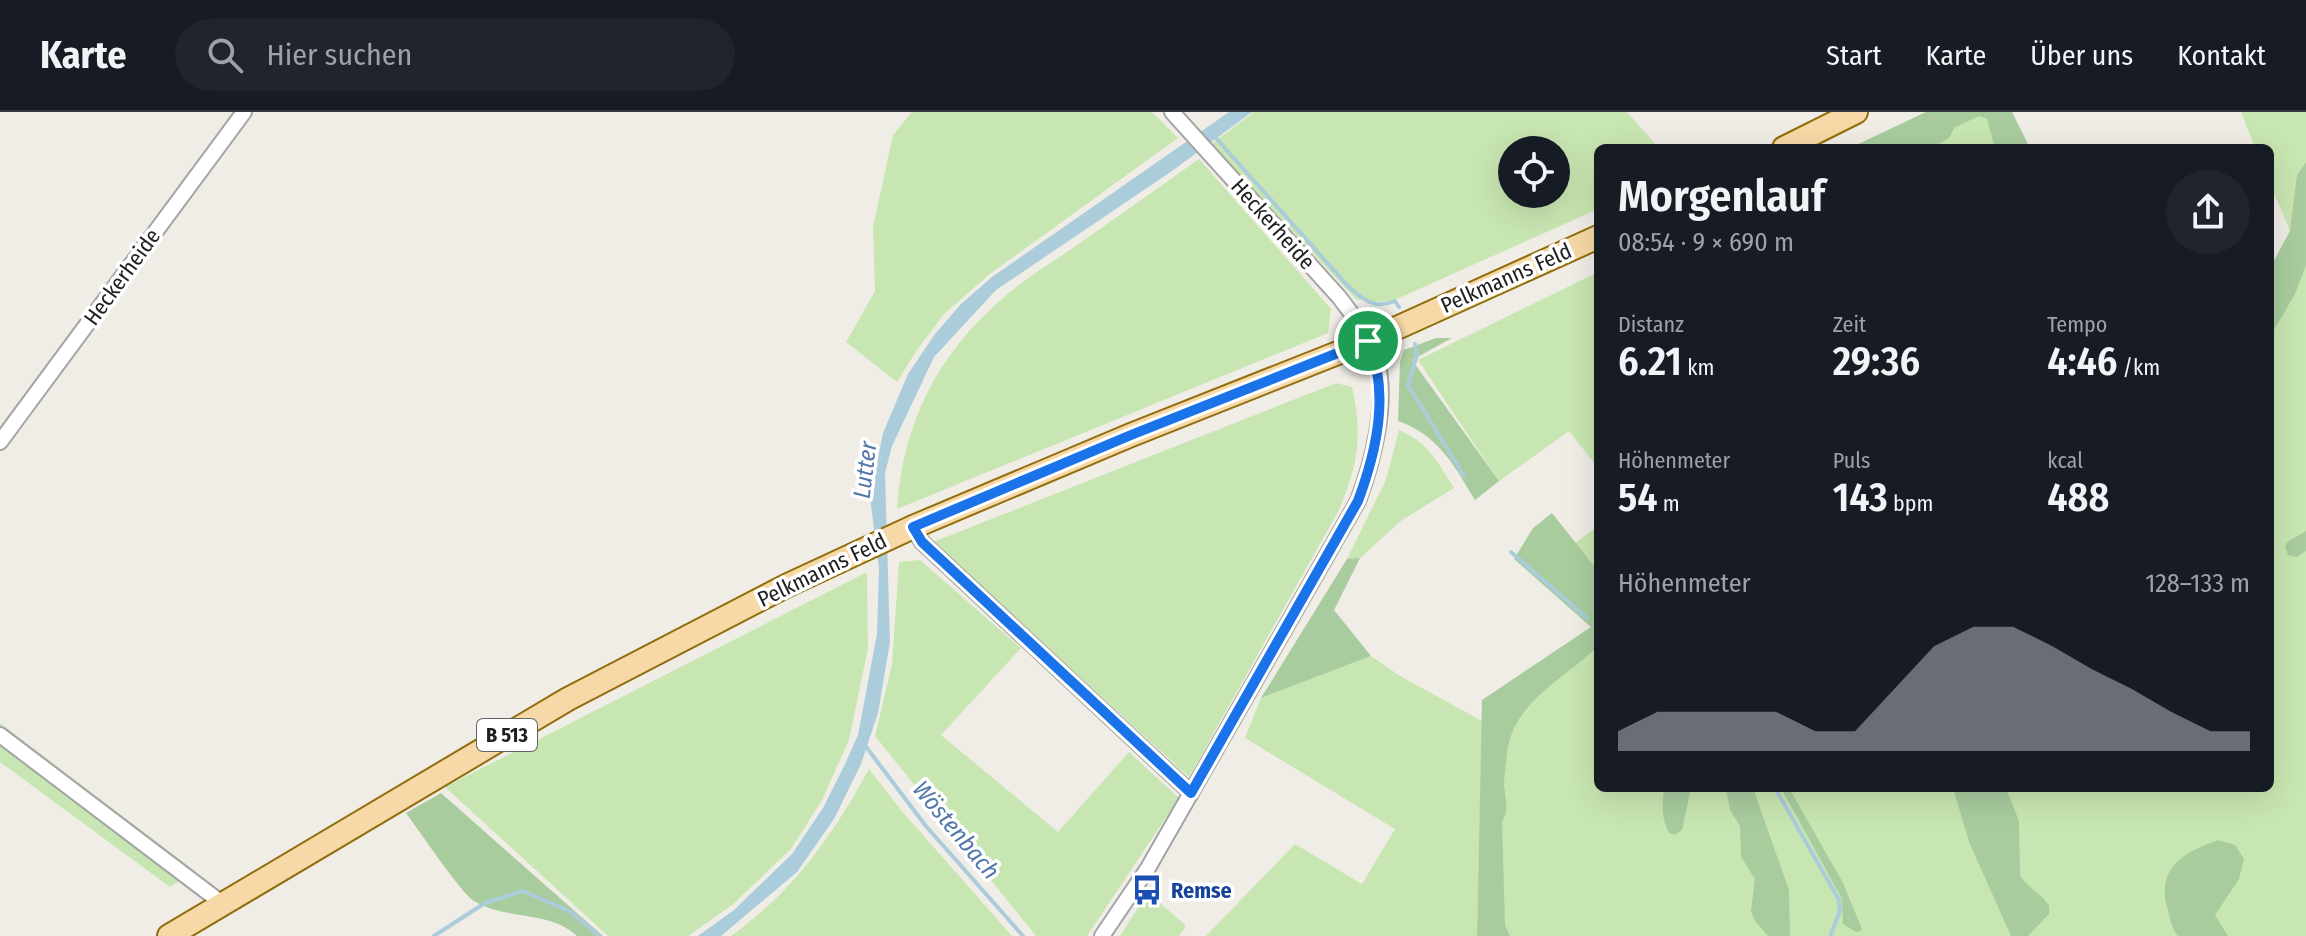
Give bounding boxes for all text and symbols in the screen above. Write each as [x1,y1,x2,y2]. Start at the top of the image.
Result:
search box [175,19,735,91]
text: Karte [40,32,127,78]
icon: search [203,33,247,77]
text: Hier suchen [267,37,412,73]
text: Start [1826,39,1882,72]
text: Karte [1926,39,1986,72]
text: Über uns [2030,39,2133,72]
text: Kontakt [2177,39,2266,72]
map controls [1498,136,1570,208]
button: locate [1498,136,1570,208]
text: Morgenlauf [1618,170,1825,223]
button: share [2166,170,2250,254]
street label: Heckerheide [1225,173,1321,275]
street label: Heckerheide [78,223,166,331]
text: 08:54 · 9 × 690 m [1618,227,1794,258]
street label: Pelkmanns Feld [1436,237,1576,319]
pin [1334,307,1402,375]
text: Distanz [1618,311,1684,338]
text: Zeit [1833,311,1866,338]
text: Tempo [2047,311,2107,338]
icon: arrive [1346,319,1390,363]
text: 6.21 [1618,338,1682,386]
text: 29:36 [1833,338,1920,386]
text: 4:46 [2047,338,2117,386]
text: km [1682,354,1714,381]
text: /km [2117,354,2160,381]
water label: Lutter [848,439,882,500]
text: Höhenmeter [1618,447,1730,474]
text: Puls [1833,447,1870,474]
text: kcal [2047,447,2083,474]
text: 54 [1618,474,1658,522]
text: 143 [1833,474,1888,522]
text: 488 [2047,474,2109,522]
text: m [1658,490,1680,517]
text: bpm [1888,490,1933,517]
street label: Pelkmanns Feld [753,527,891,613]
text: Höhenmeter [1618,568,1751,599]
text: 128–133 m [2145,568,2250,599]
road number: B 513 [477,719,537,751]
water label: Wöstenbach [907,775,1005,885]
bus stop icon: Remse [1130,873,1164,907]
place label: Remse [1171,877,1232,904]

